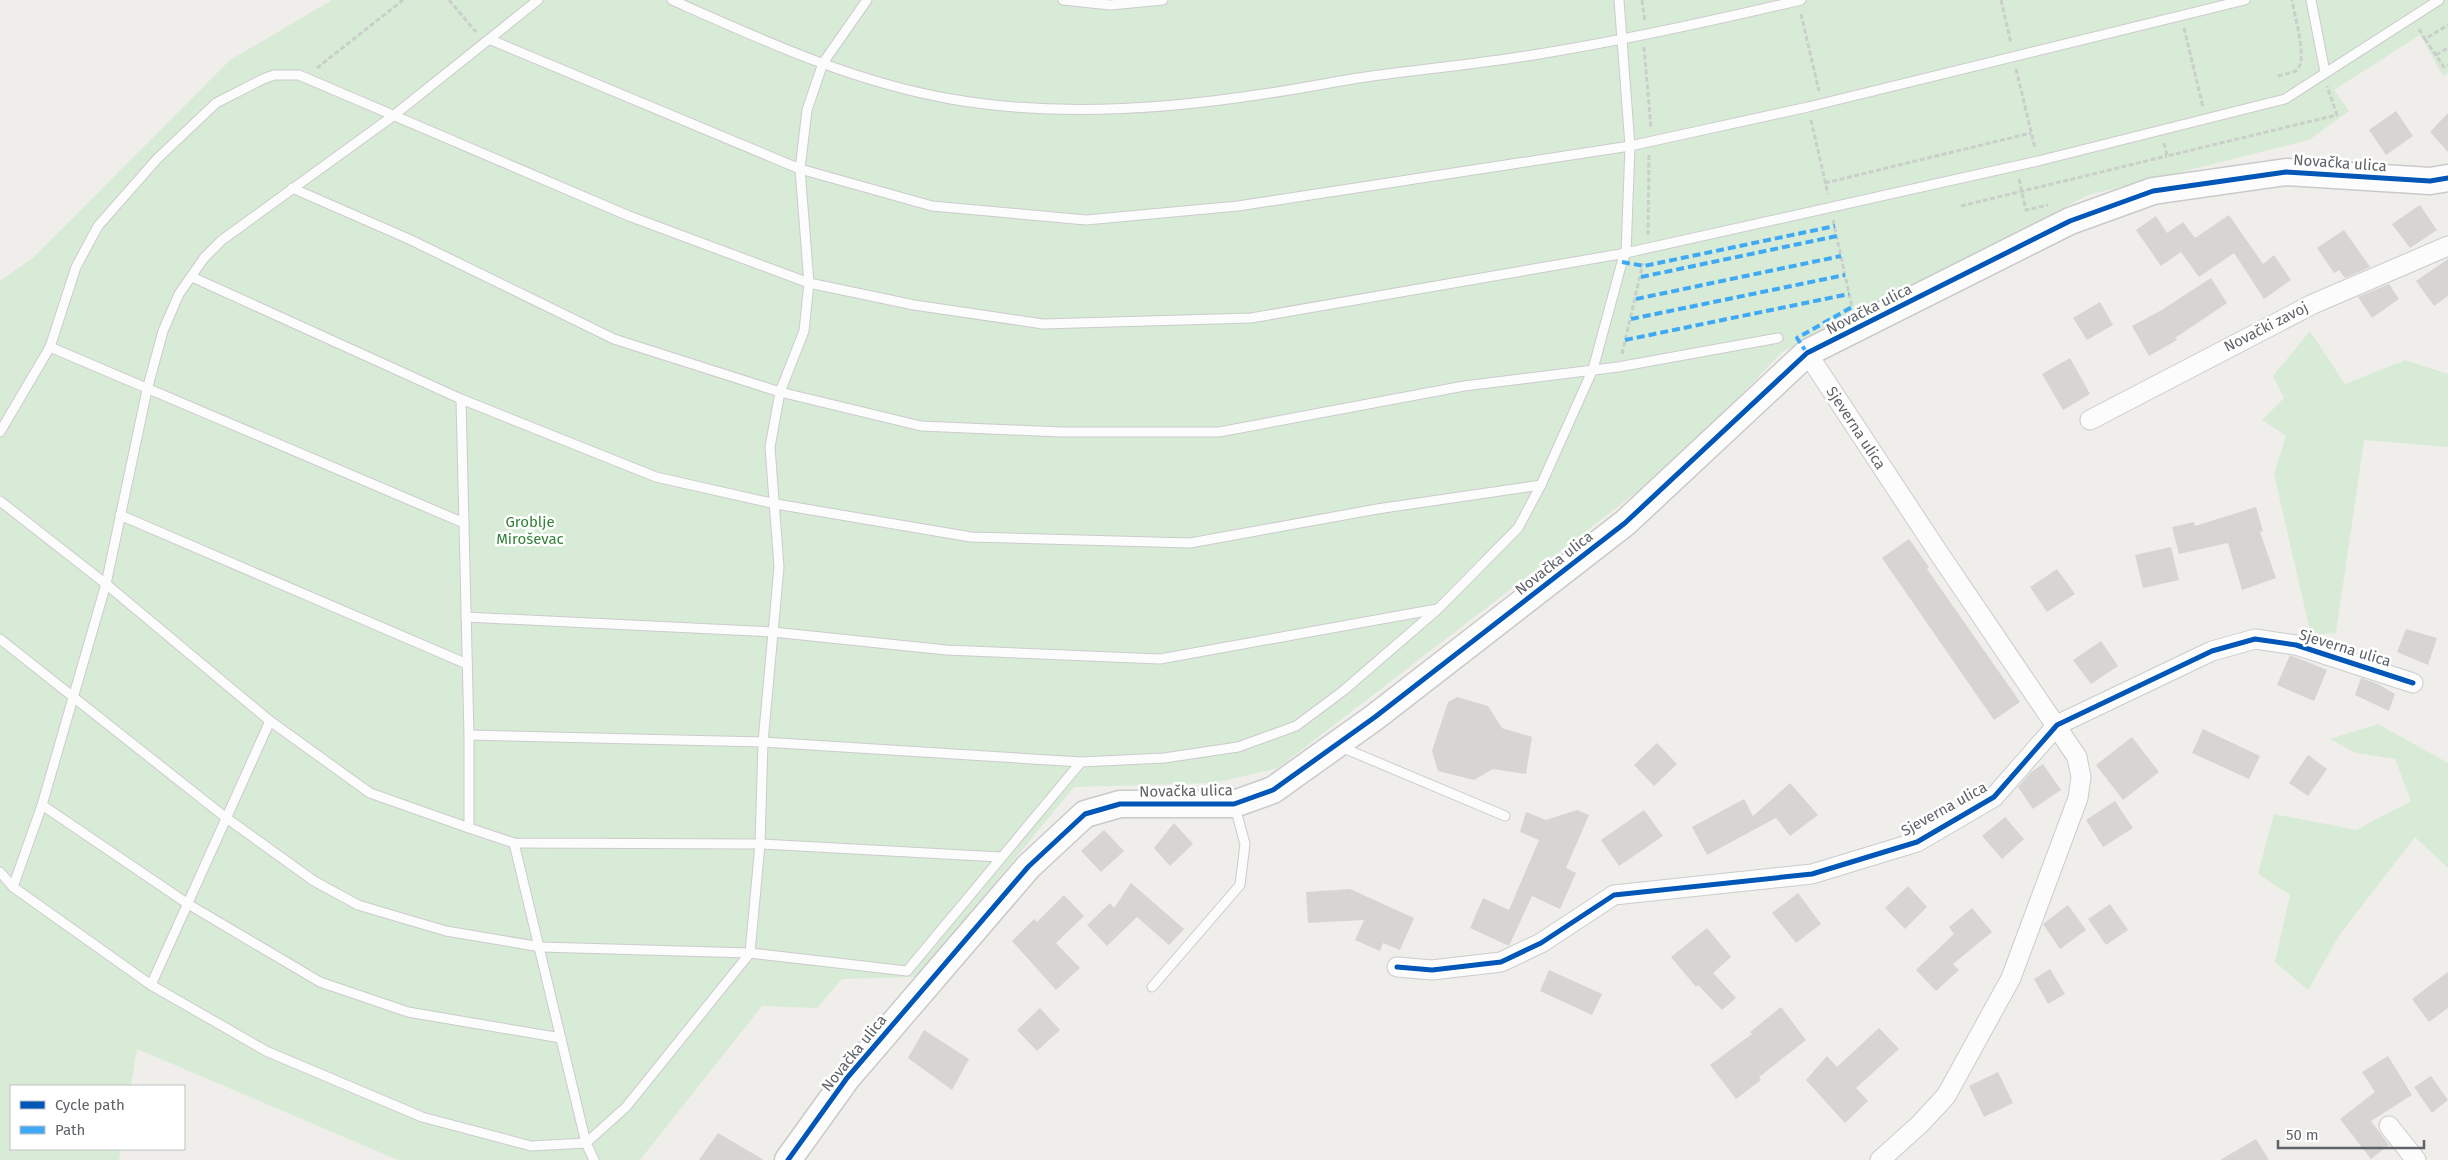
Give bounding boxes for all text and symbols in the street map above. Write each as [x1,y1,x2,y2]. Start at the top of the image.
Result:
street label: Novačka ulica [2293,151,2387,175]
street label: Novačka ulica [1823,280,1915,338]
street label: Novački zavoj [2221,298,2311,356]
street label: Sjeverna ulica [1823,383,1889,473]
park label: Groblje Miroševac [496,513,564,548]
street label: Novačka ulica [1512,527,1596,599]
street label: Sjeverna ulica [2297,625,2393,671]
street label: Sjeverna ulica [1898,778,1990,840]
street label: Novačka ulica [1139,781,1233,801]
street label: Novačka ulica [818,1011,890,1095]
legend [10,1085,185,1150]
text: Cycle path [55,1096,125,1114]
scale bar [2278,1118,2424,1150]
text: Path [55,1121,85,1139]
text: 50 m [2286,1126,2319,1144]

